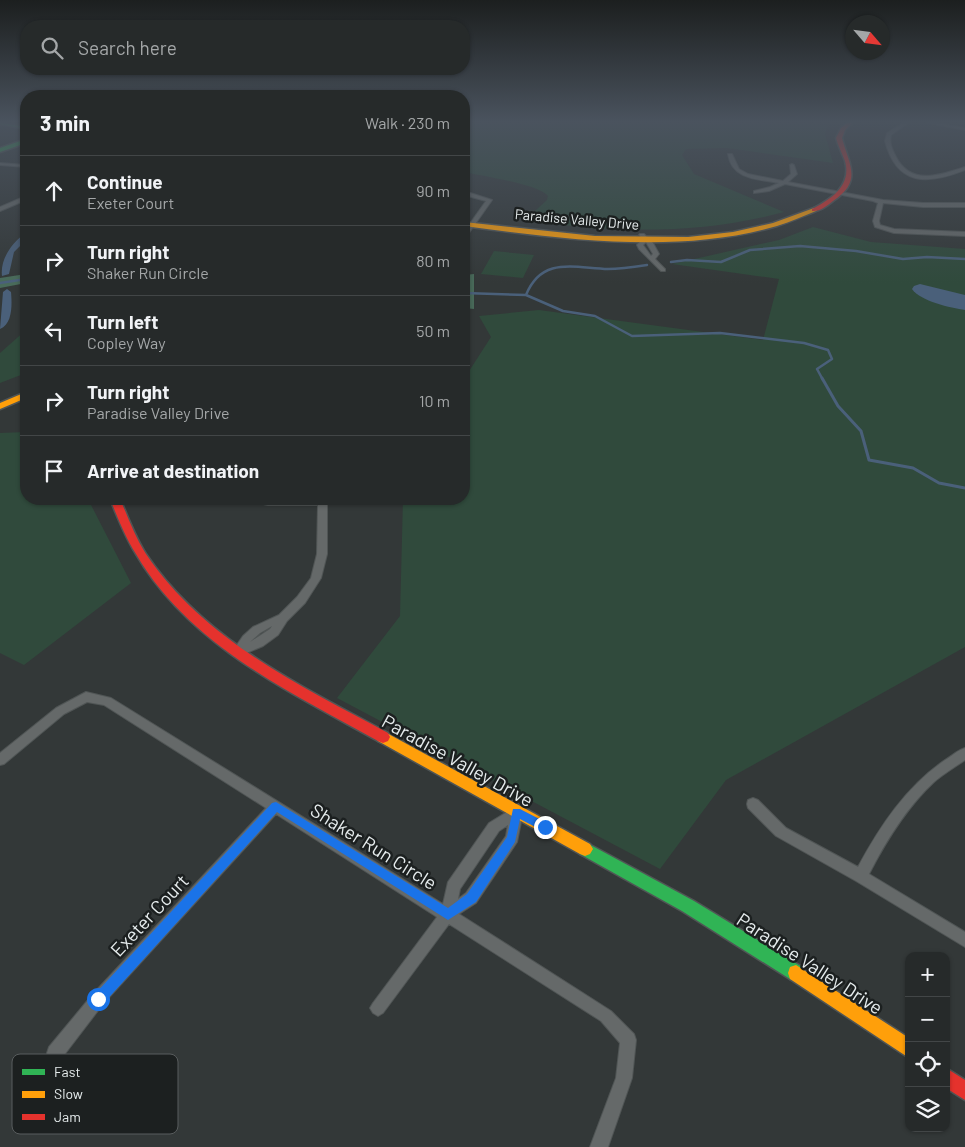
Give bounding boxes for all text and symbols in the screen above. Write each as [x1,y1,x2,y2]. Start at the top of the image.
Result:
north arrow [845,15,890,60]
search box [20,20,470,75]
icon: search [38,34,66,62]
text: Search here [78,36,177,59]
text: 3 min [40,110,90,135]
text: Walk · 230 m [365,113,450,132]
text: Continue [87,170,163,193]
icon: ahead [40,177,68,205]
text: 90 m [416,181,450,200]
text: Exeter Court [87,193,174,212]
street label: Paradise Valley Drive [514,205,640,233]
text: Turn right [87,240,169,263]
icon: right [40,247,68,275]
text: 80 m [416,251,450,270]
text: Shaker Run Circle [87,263,209,282]
text: Turn left [87,310,158,333]
icon: left [40,317,68,345]
text: 50 m [416,321,450,340]
text: Copley Way [87,333,166,352]
text: Turn right [87,380,169,403]
icon: right [40,387,68,415]
text: 10 m [419,391,450,410]
text: Paradise Valley Drive [87,403,230,422]
icon: arrive [40,457,68,485]
text: Arrive at destination [87,459,259,482]
street label: Paradise Valley Drive [378,709,538,811]
street label: Shaker Run Circle [307,798,441,894]
route end [534,816,557,839]
street label: Exeter Court [105,869,193,961]
street label: Paradise Valley Drive [733,907,887,1019]
map controls [905,952,950,1132]
button: + [905,952,950,997]
route start [87,988,110,1011]
button: − [905,997,950,1042]
button: locate [905,1042,950,1087]
legend [12,1054,178,1134]
text: Fast [54,1063,80,1080]
text: Slow [54,1085,83,1102]
button: layers [905,1087,950,1132]
text: Jam [54,1108,81,1125]

